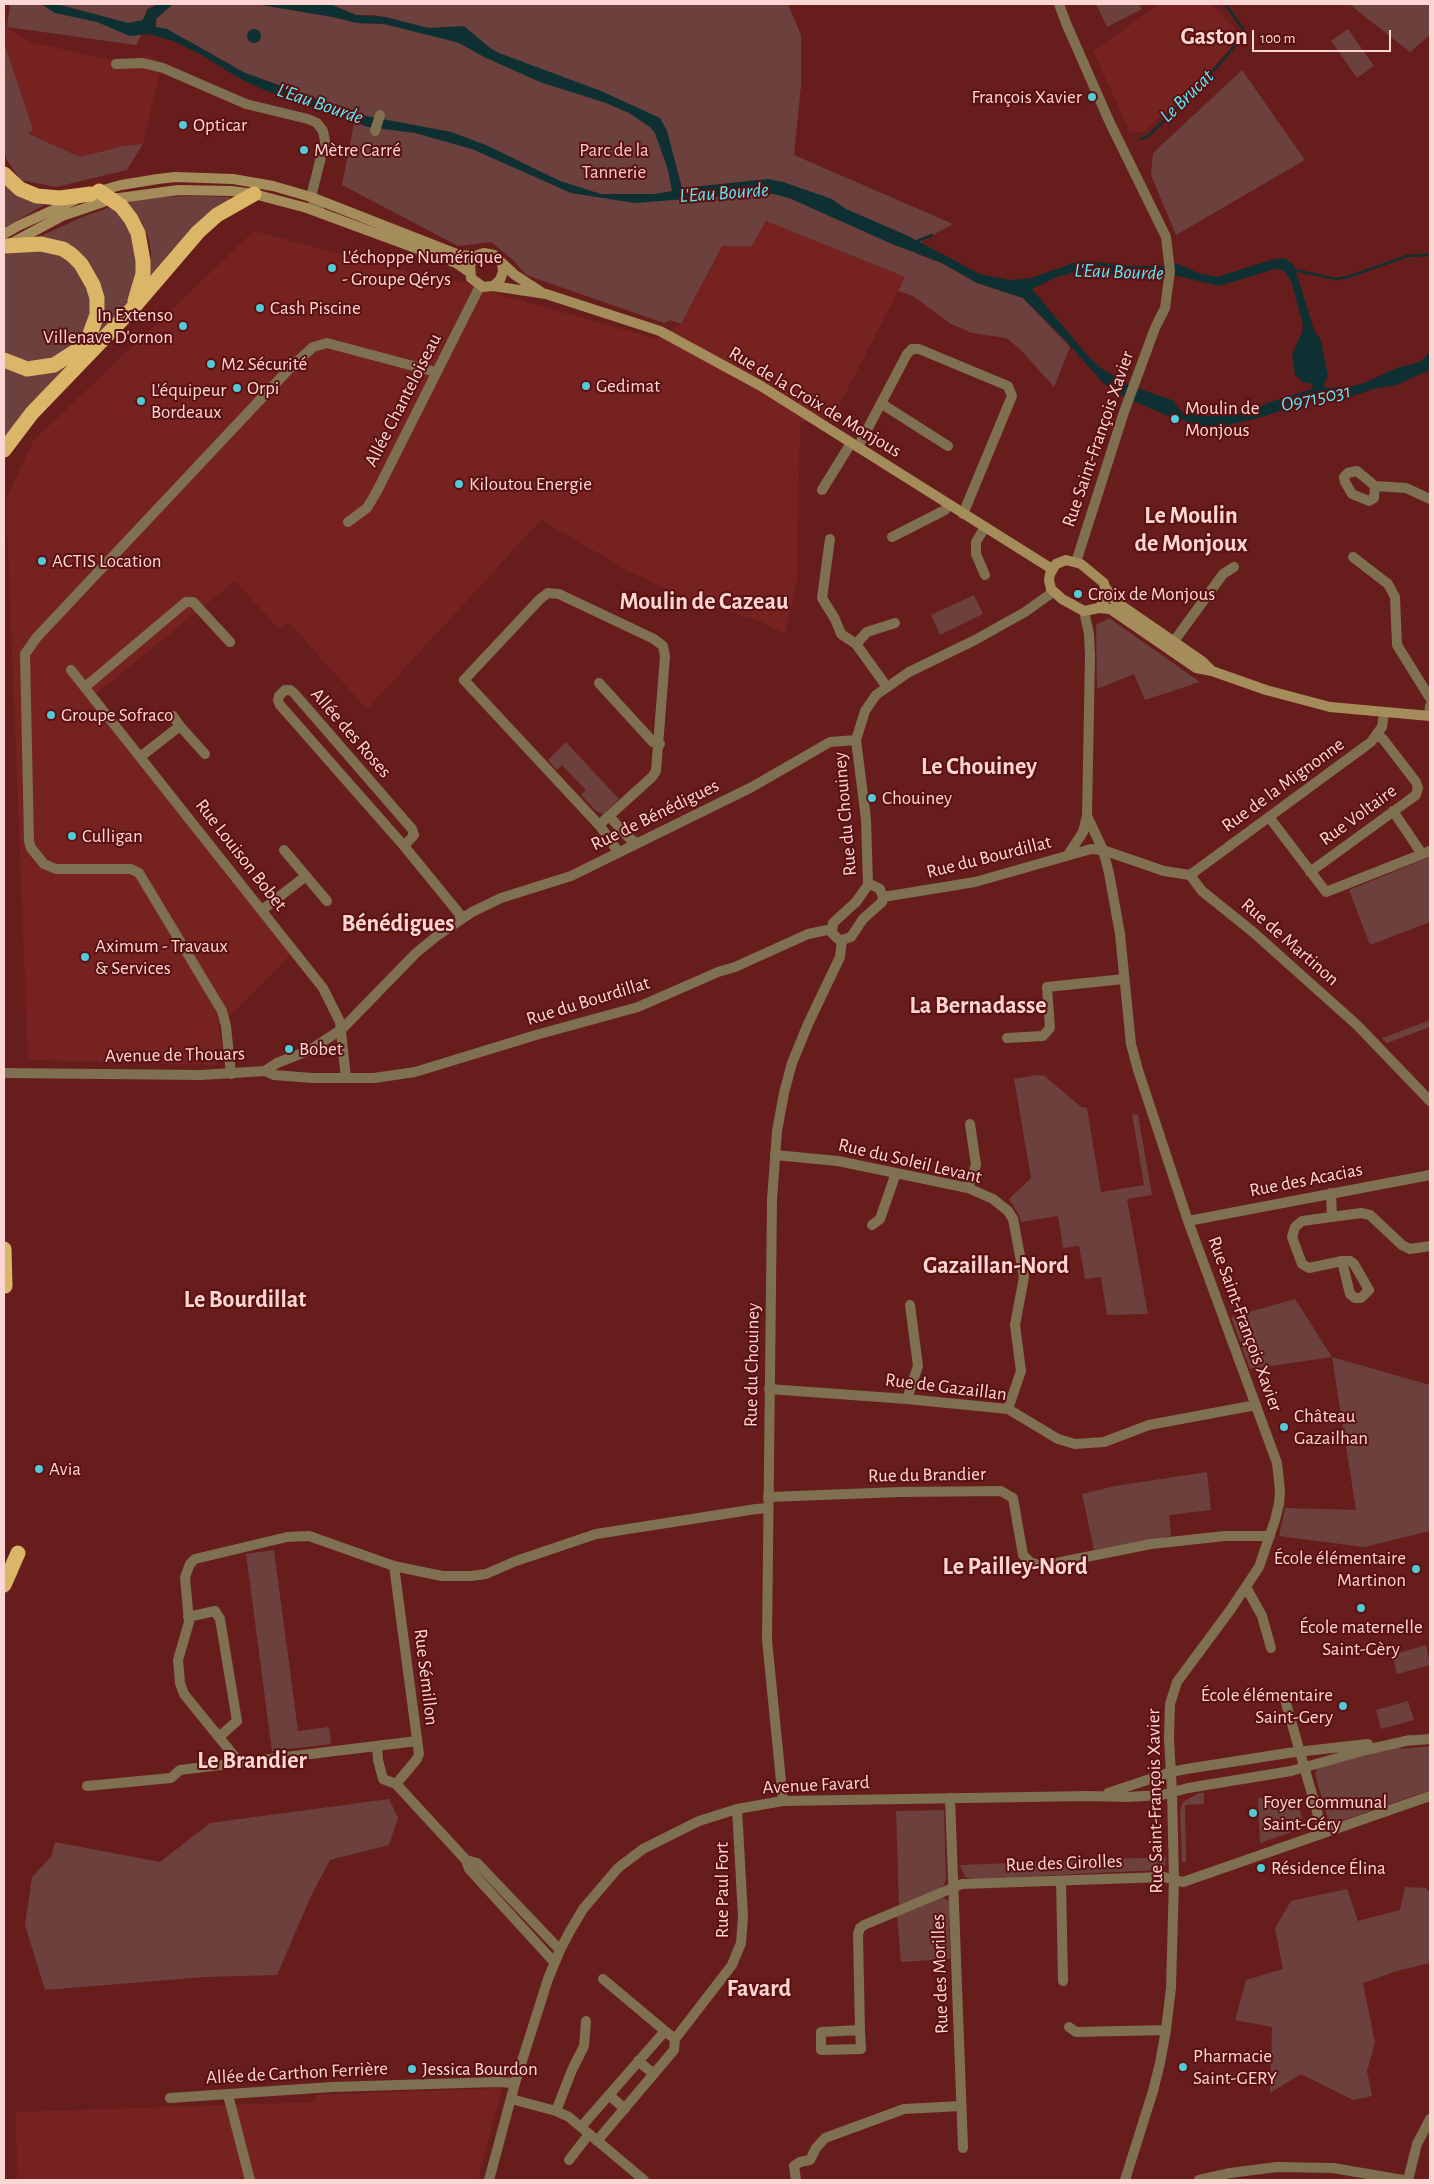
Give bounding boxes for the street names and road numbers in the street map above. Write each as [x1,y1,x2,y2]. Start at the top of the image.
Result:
street label: Allée Chanteloiseau [360,330,446,470]
street label: Rue de la Croix de Monjous [725,341,905,463]
street label: Rue Saint-François Xavier [1057,348,1139,530]
street label: Allée des Roses [306,683,396,783]
street label: Rue de la Mignonne [1217,733,1349,837]
street label: Rue du Chouiney [828,751,862,877]
street label: Rue de Bénédigues [587,774,723,856]
street label: Rue Voltaire [1315,779,1401,851]
street label: Rue Louison Bobet [190,794,292,916]
street label: Rue du Bourdillat [924,830,1054,884]
street label: Rue de Martinon [1236,893,1344,991]
street label: Rue du Bourdillat [523,971,653,1031]
street label: Avenue de Thouars [105,1042,245,1068]
street label: Rue du Soleil Levant [836,1133,984,1189]
street label: Rue des Acacias [1248,1158,1364,1202]
street label: Rue Saint-François Xavier [1203,1233,1287,1415]
street label: Rue du Chouiney [740,1303,764,1427]
street label: Rue de Gazaillan [884,1368,1008,1406]
street label: Rue du Brandier [868,1463,986,1487]
street label: Rue Sémillon [409,1627,443,1727]
street label: Rue Saint-François Xavier [1142,1708,1168,1894]
street label: Avenue Favard [762,1771,870,1799]
street label: Rue Paul Fort [711,1842,733,1938]
street label: Rue des Girolles [1005,1850,1123,1876]
street label: Rue des Morilles [927,1914,953,2034]
street label: Allée de Carthon Ferrière [205,2057,389,2089]

